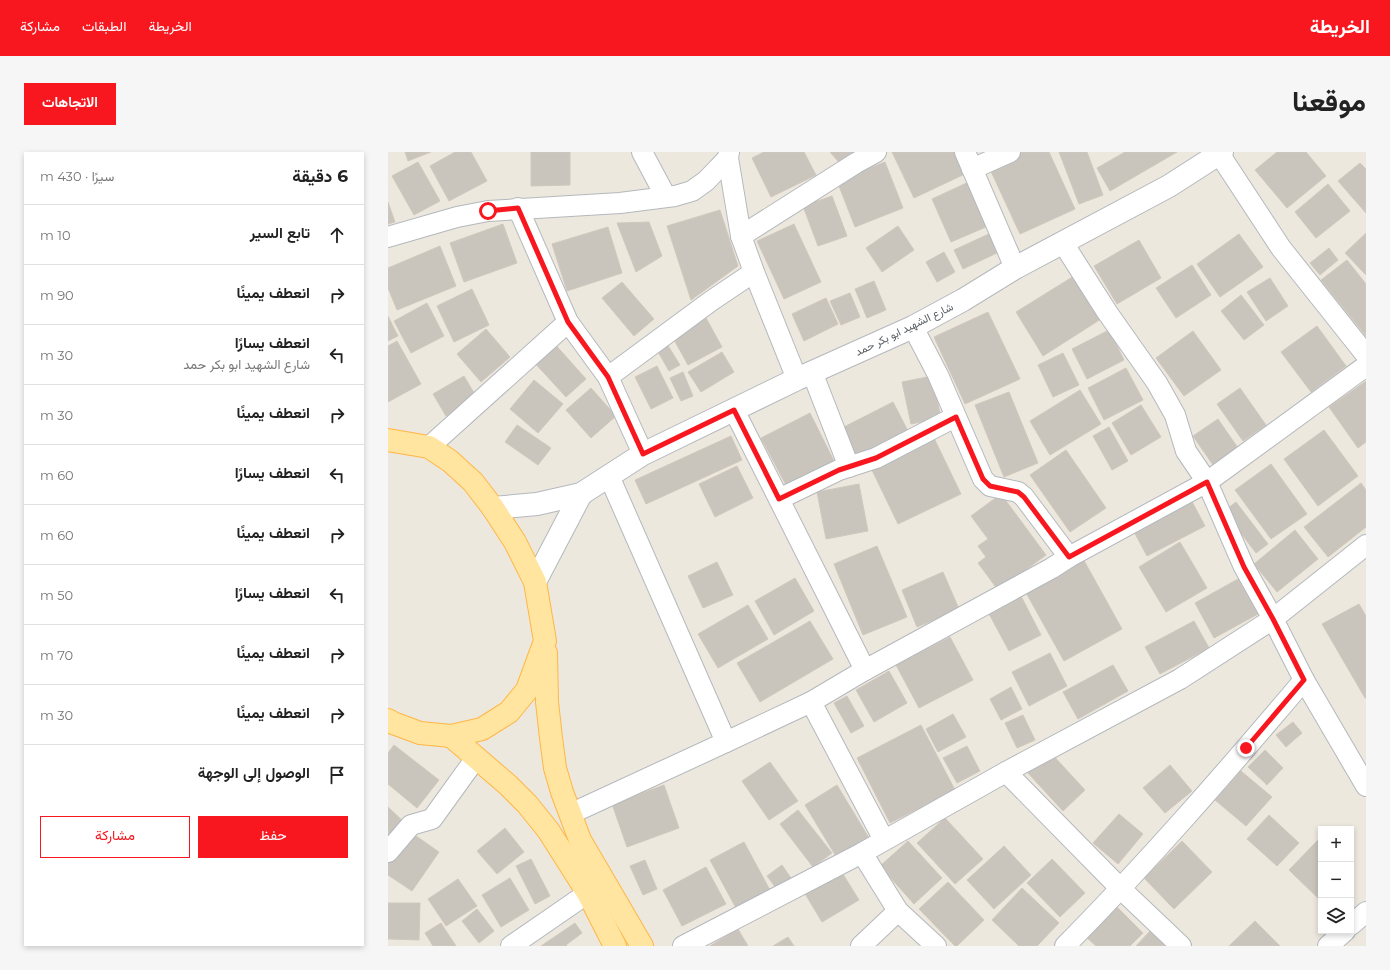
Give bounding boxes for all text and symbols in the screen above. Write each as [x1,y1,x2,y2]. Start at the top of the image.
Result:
text: الخريطة [1310,15,1370,38]
text: مشاركة [20,17,60,35]
text: الطبقات [82,17,126,35]
text: الخريطة [148,17,192,35]
button: الاتجاهات [24,83,116,125]
text: موقعنا [1292,84,1366,118]
text: 6 دقيقة [292,166,348,186]
text: سيرًا · 430 m [40,168,114,184]
route start [479,202,497,220]
text: تابع السير [250,223,310,242]
icon: ahead [326,224,348,246]
text: 10 m [40,227,71,243]
text: انعطف يمينًا [237,283,310,302]
icon: right [326,284,348,306]
text: 90 m [40,287,74,303]
street label: شارع الشهيد ابو بكر حمد [853,299,956,360]
text: انعطف يسارًا [235,333,310,352]
icon: left [326,344,348,366]
text: 30 m [40,347,73,363]
text: شارع الشهيد ابو بكر حمد [183,356,310,372]
text: انعطف يمينًا [237,403,310,422]
icon: right [326,404,348,426]
text: 30 m [40,407,73,423]
text: انعطف يسارًا [235,463,310,482]
icon: left [326,464,348,486]
text: 60 m [40,467,74,483]
text: انعطف يمينًا [237,523,310,542]
icon: right [326,524,348,546]
text: 60 m [40,527,74,543]
text: انعطف يسارًا [235,583,310,602]
icon: left [326,584,348,606]
text: 50 m [40,587,73,603]
text: انعطف يمينًا [237,643,310,662]
icon: right [326,644,348,666]
text: 70 m [40,647,73,663]
text: انعطف يمينًا [237,703,310,722]
icon: right [326,704,348,726]
text: 30 m [40,707,73,723]
route end [1237,739,1255,757]
text: الوصول إلى الوجهة [198,763,310,782]
icon: arrive [326,764,348,786]
button: مشاركة [40,816,190,858]
button: حفظ [198,816,348,858]
map controls [1318,826,1354,934]
button: + [1318,826,1354,862]
button: − [1318,862,1354,898]
button: layers [1318,898,1354,934]

